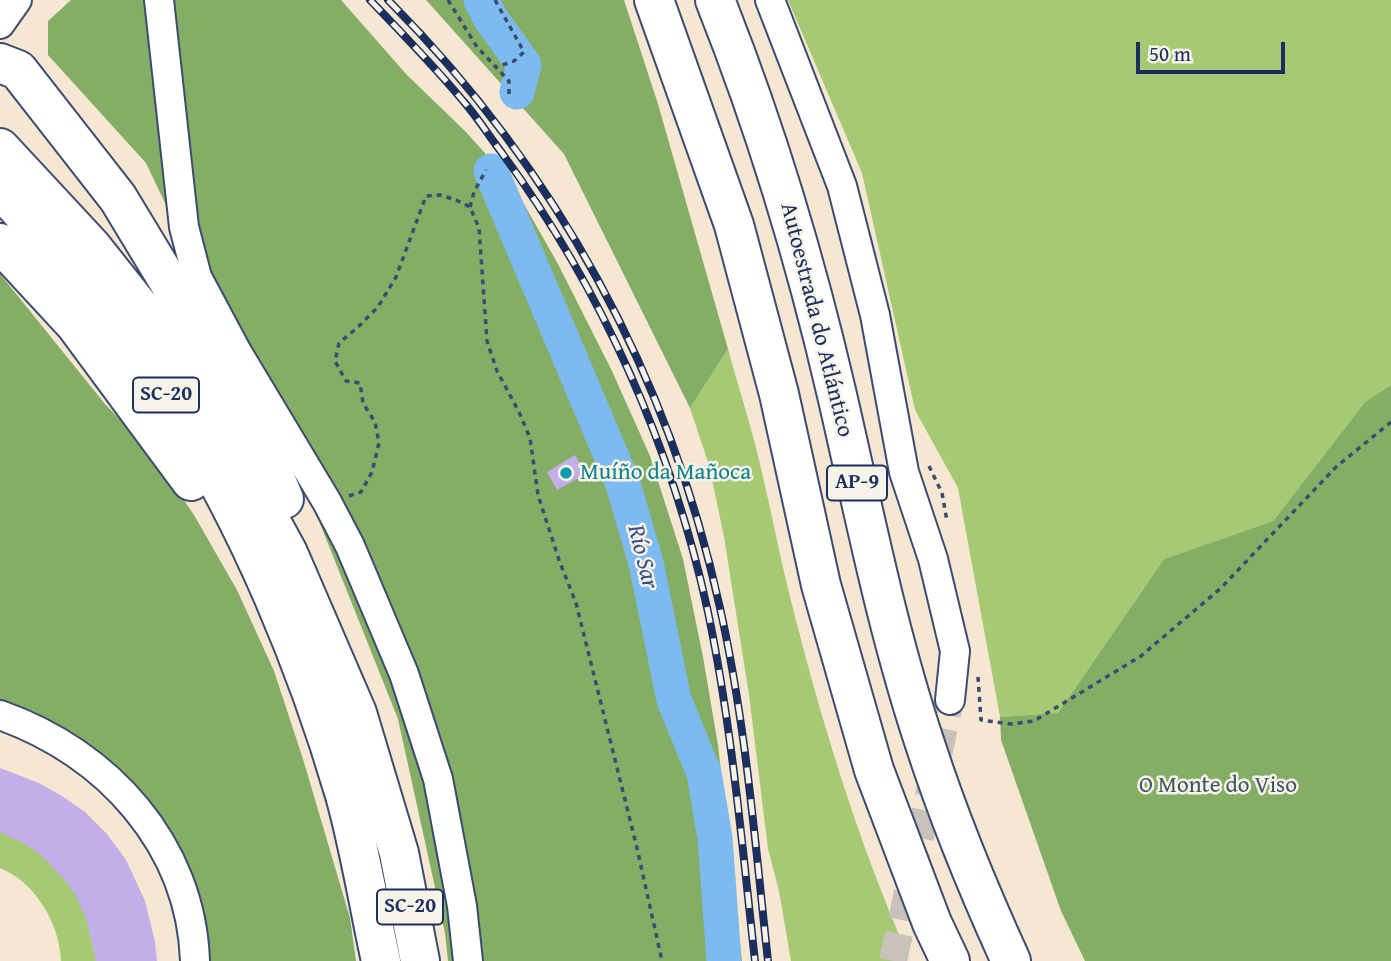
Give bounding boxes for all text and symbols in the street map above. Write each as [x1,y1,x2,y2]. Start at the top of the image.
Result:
scale bar [1139,28,1288,72]
text: 50 m [1149,38,1191,69]
street label: Autoestrada do Atlántico [774,200,858,440]
road number: SC-20 [133,378,199,412]
place label: Muíño da Mañoca [580,459,751,487]
marker: Muíño da Mañoca [558,465,574,481]
road number: AP-9 [827,466,887,500]
water label: Río Sar [620,522,664,592]
park label: O Monte do Viso [1139,772,1297,800]
road number: SC-20 [377,890,443,925]

